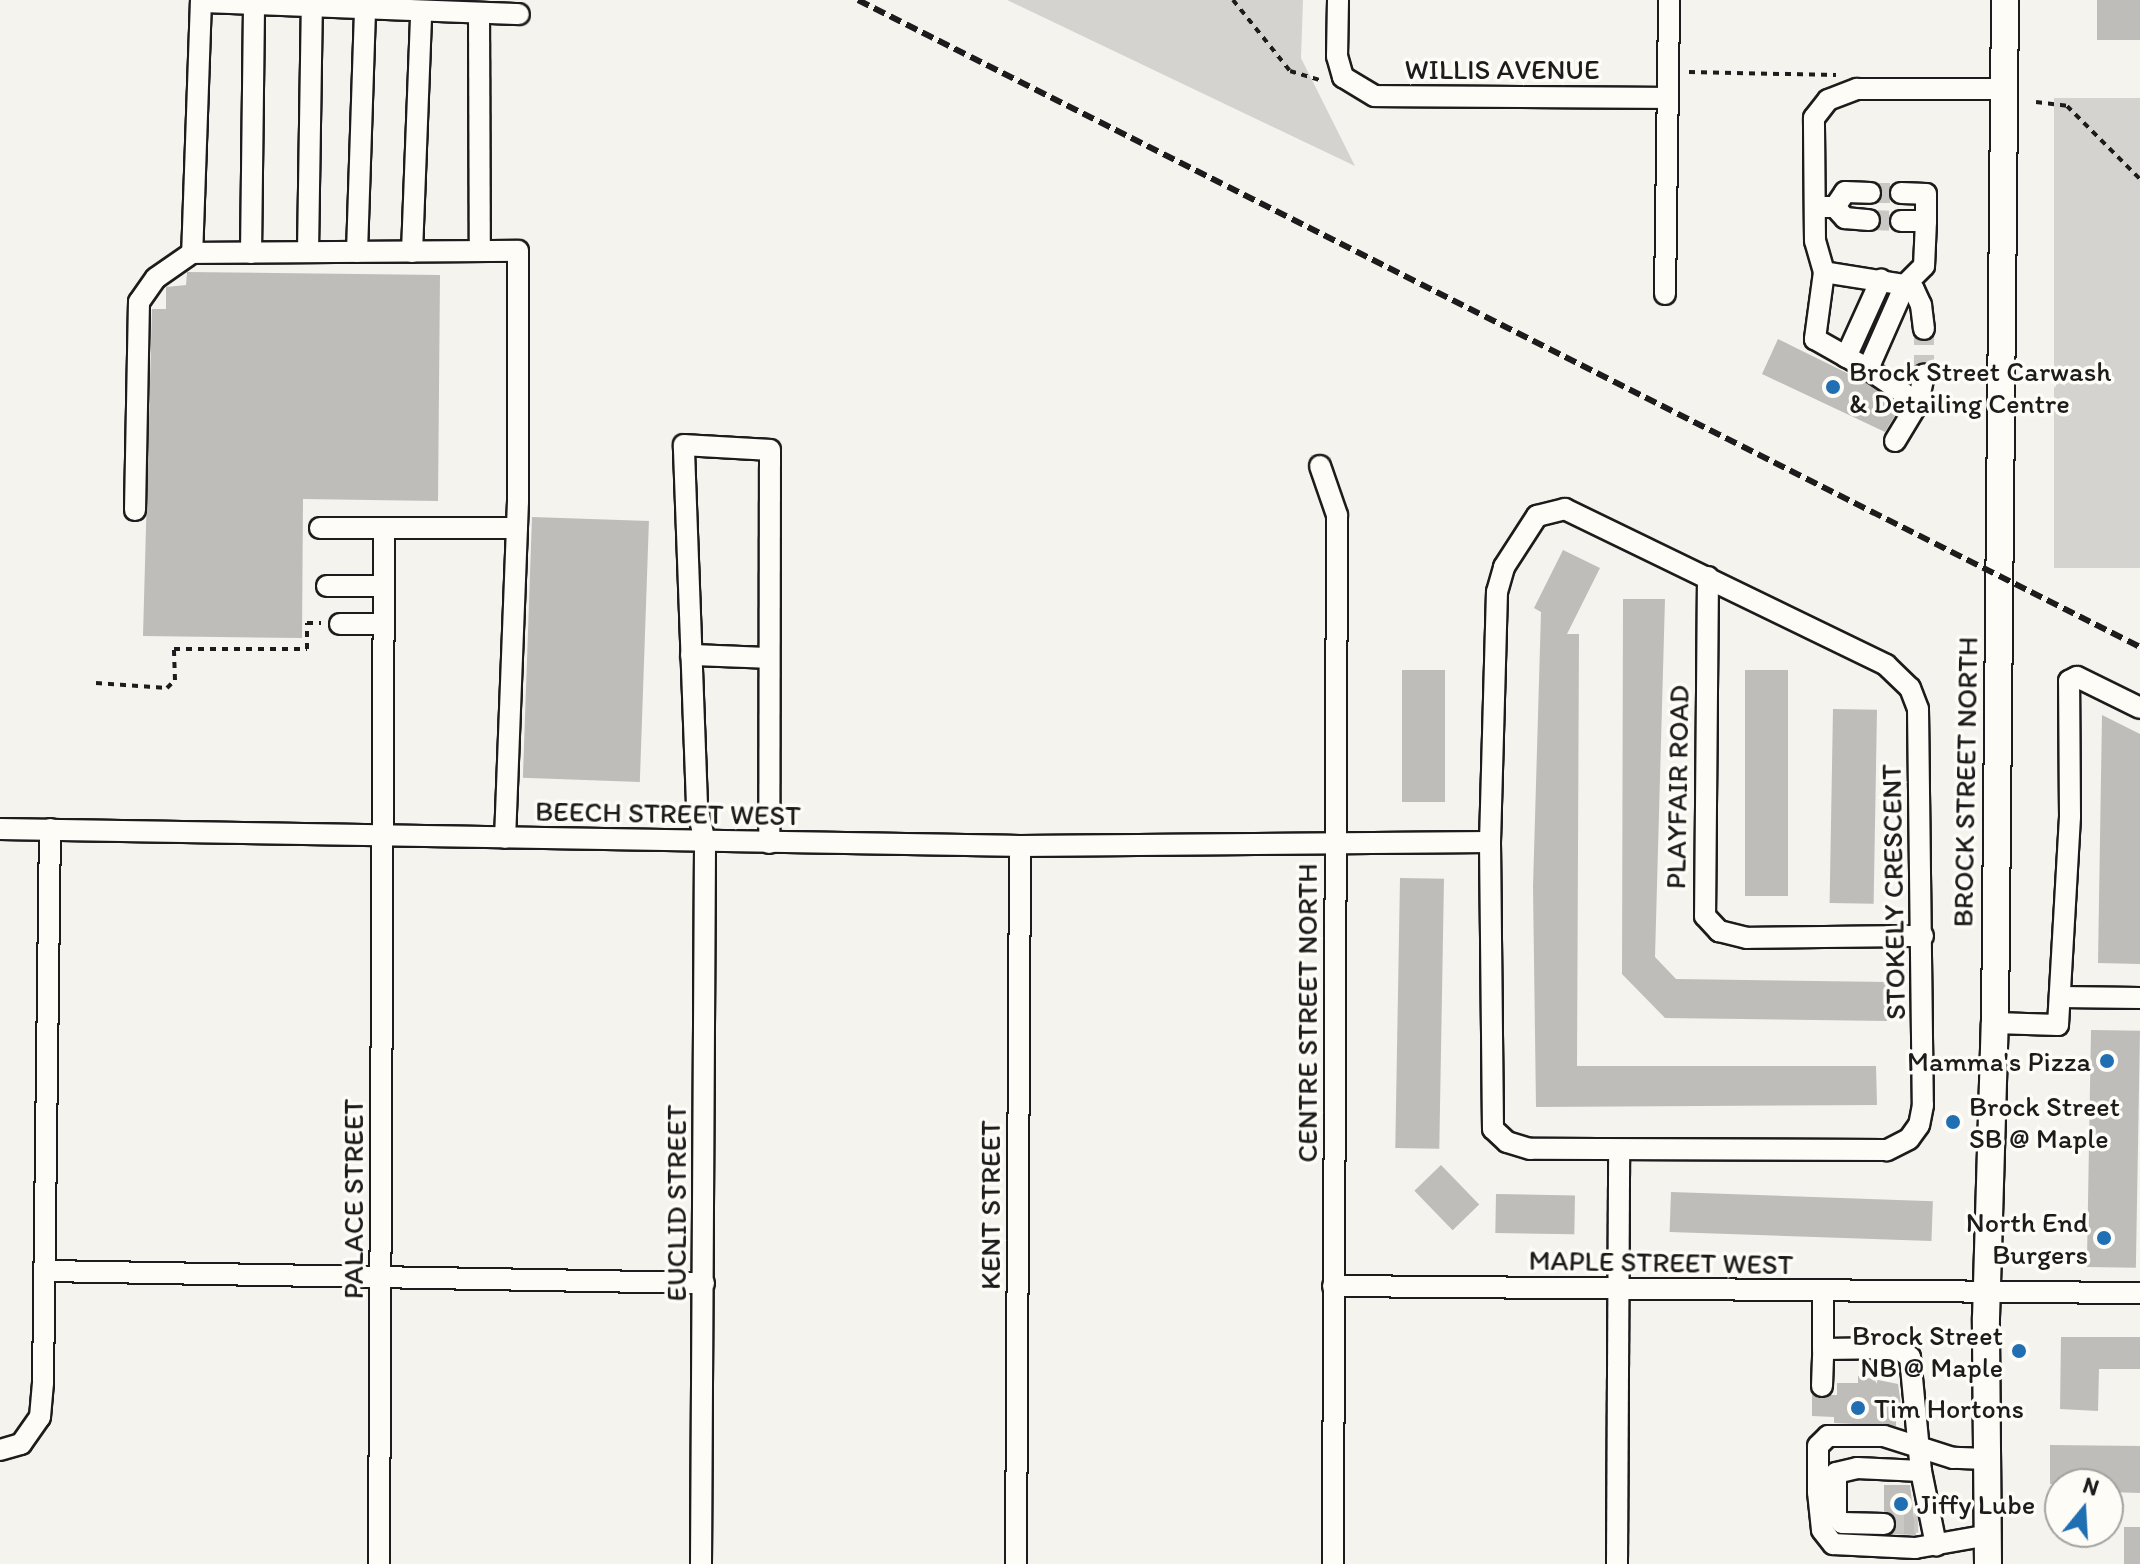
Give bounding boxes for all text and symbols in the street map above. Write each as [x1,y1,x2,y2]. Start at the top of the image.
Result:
street label: WILLIS AVENUE [1405,52,1599,86]
place label: Brock Street Carwash & Detailing Centre [1849,354,2111,420]
marker: Brock Street Carwash & Detailing Centre [1824,378,1842,396]
street label: BROCK STREET NORTH [1946,636,1984,928]
street label: PLAYFAIR ROAD [1658,685,1696,889]
street label: STOKELY CRESCENT [1874,763,1912,1021]
street label: BEECH STREET WEST [535,794,801,832]
street label: CENTRE STREET NORTH [1290,863,1324,1163]
place label: Mamma's Pizza [1908,1044,2091,1078]
marker: Mamma's Pizza [2098,1052,2116,1070]
place label: Brock Street SB @ Maple [1969,1089,2120,1155]
street label: PALACE STREET [336,1099,370,1299]
street label: EUCLID STREET [659,1105,693,1301]
marker: Brock Street SB @ Maple [1944,1113,1962,1131]
street label: KENT STREET [973,1120,1007,1290]
place label: North End Burgers [1966,1205,2088,1271]
marker: North End Burgers [2095,1229,2113,1247]
street label: MAPLE STREET WEST [1528,1243,1794,1281]
place label: Brock Street NB @ Maple [1852,1318,2003,1384]
marker: Brock Street NB @ Maple [2010,1342,2028,1360]
place label: Tim Hortons [1874,1391,2025,1425]
marker: Tim Hortons [1849,1399,1867,1417]
north arrow [2044,1468,2124,1548]
text: N [2080,1471,2102,1502]
place label: Jiffy Lube [1917,1487,2035,1521]
marker: Jiffy Lube [1892,1495,1910,1513]

